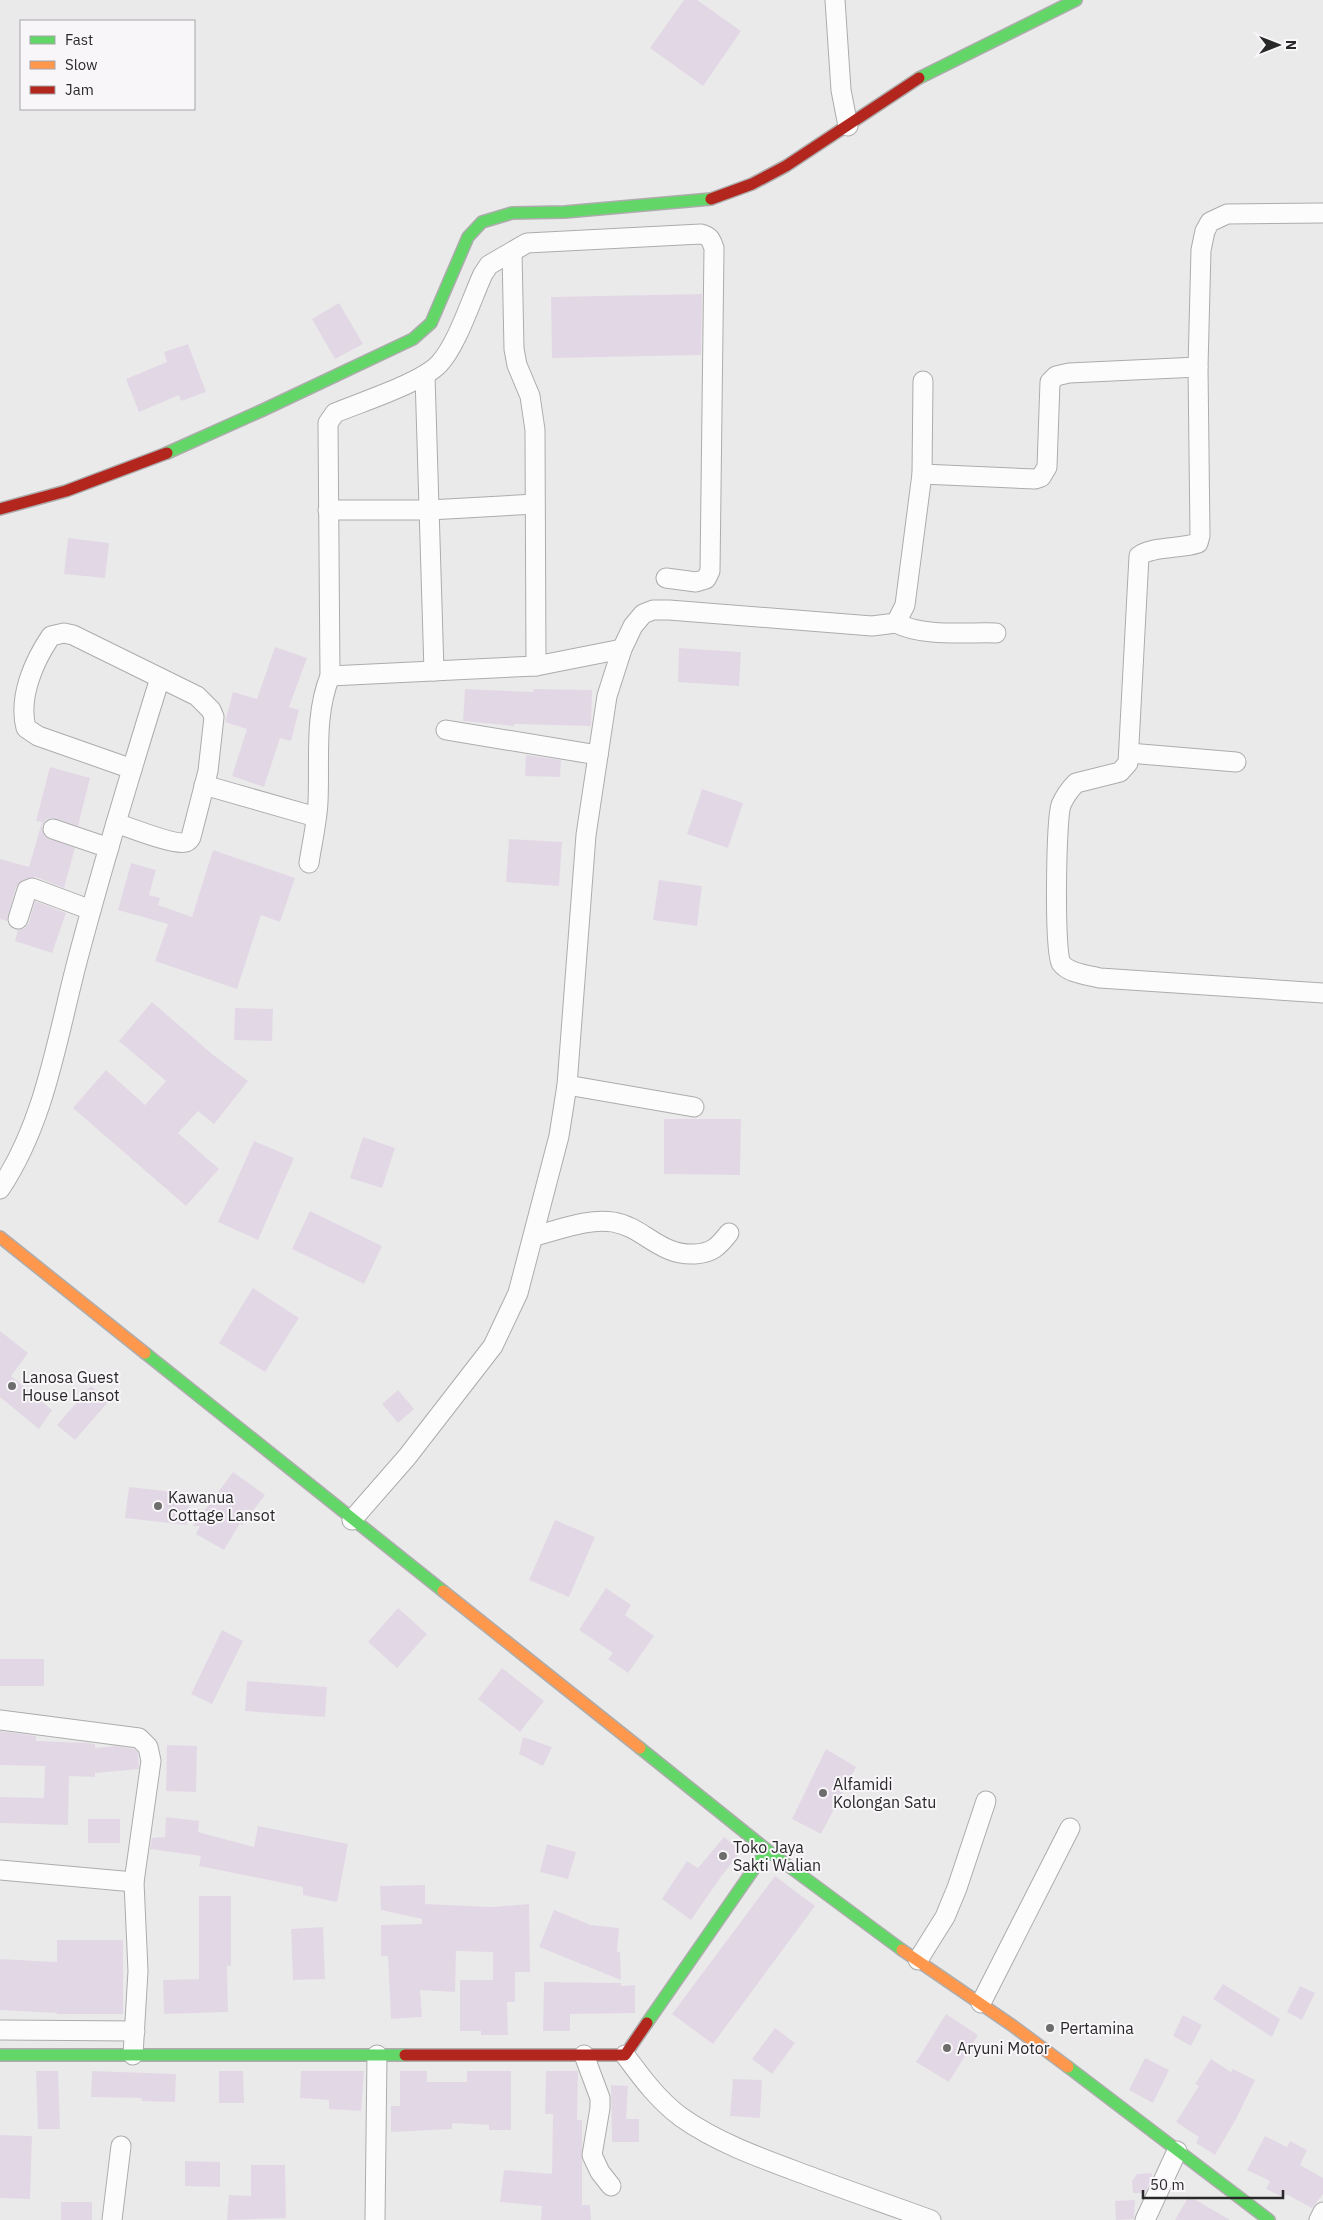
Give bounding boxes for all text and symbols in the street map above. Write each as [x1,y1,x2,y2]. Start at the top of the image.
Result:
legend [20,20,195,110]
north arrow [1253,20,1303,70]
text: Fast [65,30,93,49]
text: N [1282,40,1300,50]
text: Slow [65,55,98,74]
text: Jam [65,80,94,99]
place label: Lanosa Guest House Lansot [22,1367,120,1405]
marker: Lanosa Guest House Lansot [6,1380,18,1392]
place label: Kawanua Cottage Lansot [168,1487,275,1525]
marker: Kawanua Cottage Lansot [152,1500,164,1512]
place label: Alfamidi Kolongan Satu [833,1774,936,1812]
marker: Alfamidi Kolongan Satu [817,1787,829,1799]
place label: Toko Jaya Sakti Walian [733,1837,821,1875]
marker: Toko Jaya Sakti Walian [717,1850,729,1862]
place label: Pertamina [1060,2018,1134,2038]
marker: Pertamina [1044,2022,1056,2034]
place label: Aryuni Motor [957,2038,1050,2058]
marker: Aryuni Motor [941,2042,953,2054]
scale bar [1143,2168,1283,2200]
text: 50 m [1150,2175,1185,2194]

